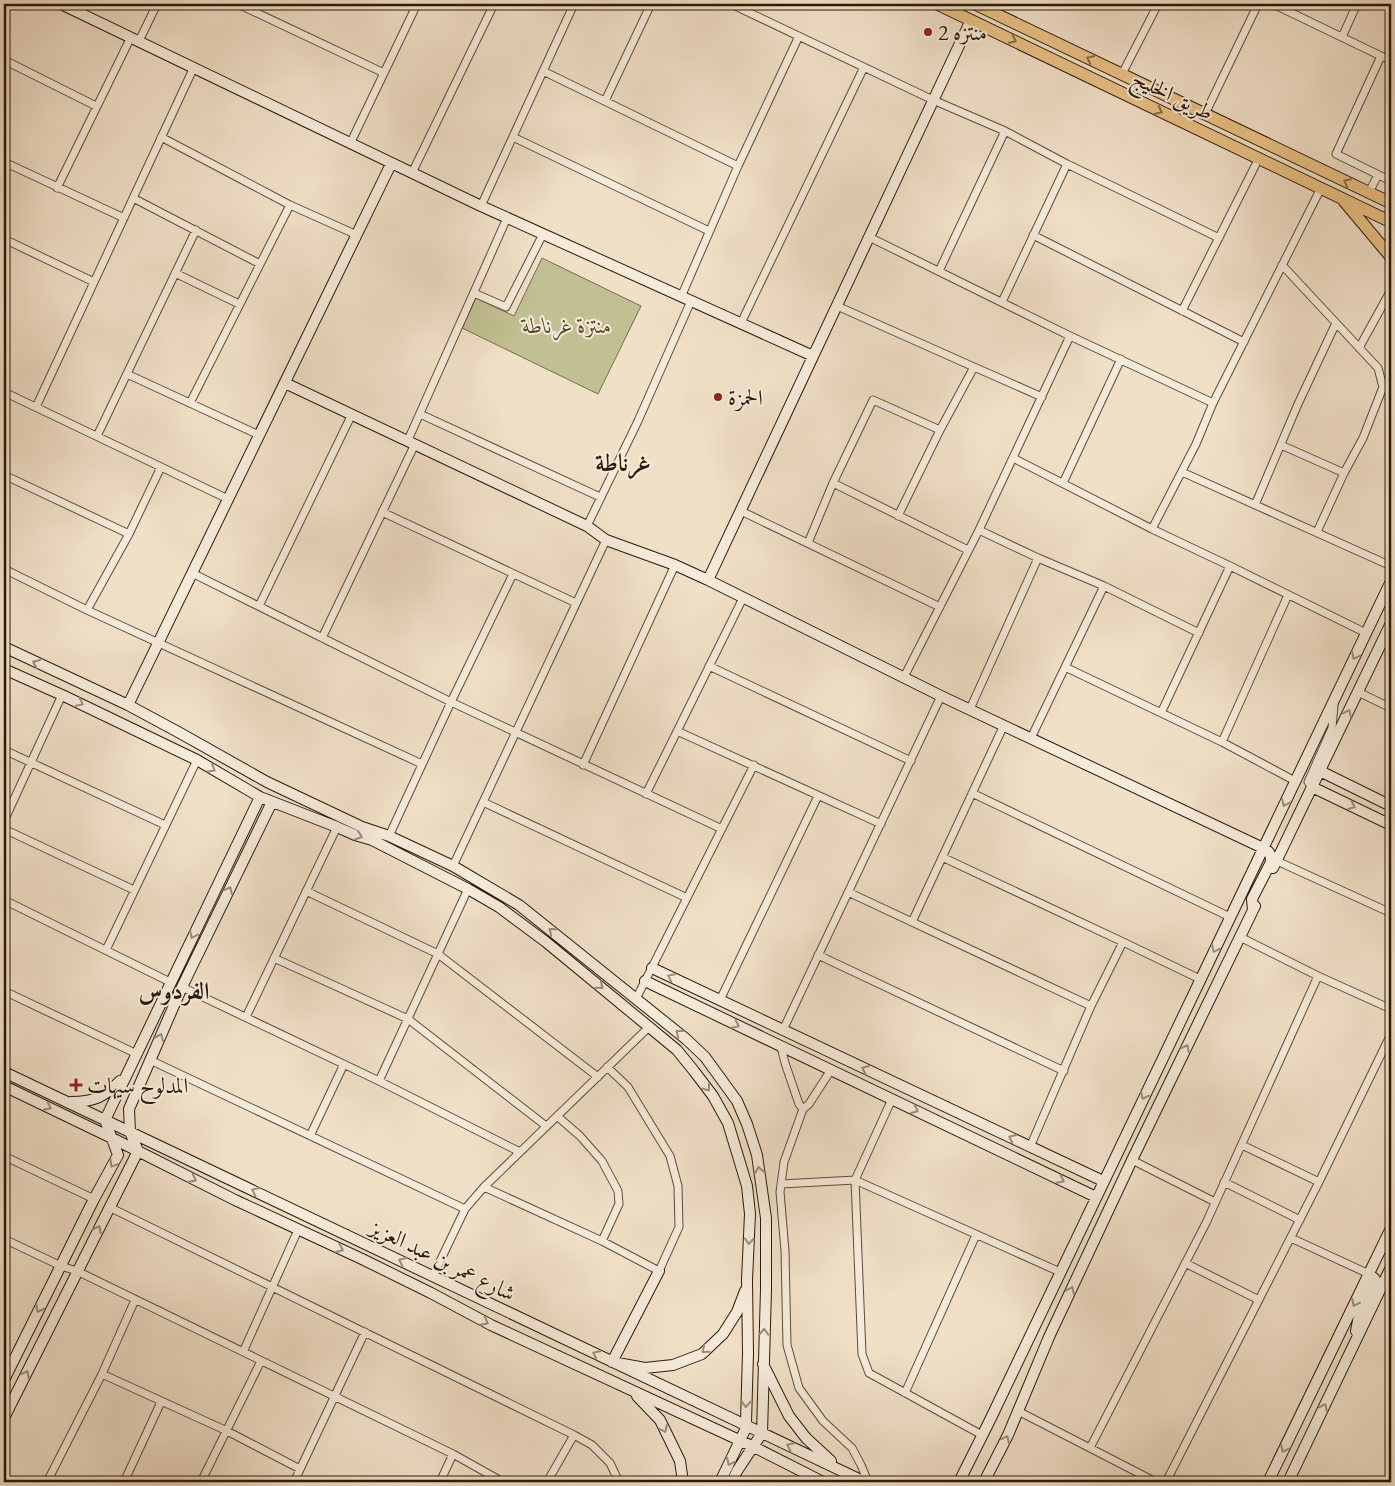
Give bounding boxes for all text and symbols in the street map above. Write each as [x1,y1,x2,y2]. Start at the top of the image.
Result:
place label: منتزه 2 [938,18,987,47]
marker: منتزه 2 [922,26,934,38]
one-way arrow [1008,34,1017,44]
one-way arrow [1086,55,1095,65]
street label: طريق الخليج [1125,63,1218,132]
one-way arrow [1154,104,1163,115]
one-way arrow [1343,178,1352,188]
park label: منتزة غرناطة [520,311,612,341]
place label: الحمزة [728,383,763,412]
marker: الحمزة [712,391,724,403]
district label: غرناطة [595,447,651,480]
one-way arrow [1351,651,1361,660]
one-way arrow [32,658,41,669]
one-way arrow [75,697,84,708]
one-way arrow [1342,709,1352,718]
one-way arrow [206,762,215,772]
one-way arrow [1280,798,1291,807]
one-way arrow [1347,800,1356,810]
one-way arrow [354,830,363,840]
one-way arrow [223,886,233,895]
one-way arrow [549,928,558,937]
one-way arrow [189,930,199,939]
one-way arrow [1211,944,1221,953]
one-way arrow [667,973,676,983]
district label: الفردوس [139,975,209,1006]
one-way arrow [594,981,603,990]
one-way arrow [731,1019,740,1029]
one-way arrow [675,1030,685,1039]
one-way arrow [154,1033,165,1042]
one-way arrow [1180,1045,1190,1054]
one-way arrow [861,1065,870,1075]
place label: المدلوح سيهات [87,1071,188,1105]
marker: المدلوح سيهات [69,1078,83,1092]
one-way arrow [701,1082,710,1092]
one-way arrow [1140,1091,1151,1100]
one-way arrow [43,1101,52,1111]
one-way arrow [909,1104,918,1114]
one-way arrow [1008,1134,1017,1145]
one-way arrow [109,1159,119,1168]
one-way arrow [755,1165,765,1174]
one-way arrow [188,1173,197,1183]
one-way arrow [1056,1174,1065,1184]
one-way arrow [251,1187,260,1197]
street label: شارع عمر بن عبد العزيز [362,1211,520,1311]
one-way arrow [92,1225,102,1234]
one-way arrow [743,1238,754,1246]
one-way arrow [335,1243,344,1253]
one-way arrow [398,1257,407,1267]
one-way arrow [1065,1286,1076,1295]
one-way arrow [1350,1298,1361,1307]
one-way arrow [35,1304,45,1313]
one-way arrow [480,1316,489,1326]
one-way arrow [759,1327,770,1335]
one-way arrow [702,1344,711,1353]
one-way arrow [592,1350,601,1360]
one-way arrow [20,1370,30,1379]
one-way arrow [741,1400,752,1408]
one-way arrow [1318,1403,1328,1412]
one-way arrow [658,1424,668,1433]
one-way arrow [999,1435,1009,1444]
one-way arrow [786,1442,795,1452]
one-way arrow [1280,1444,1290,1453]
one-way arrow [726,1457,736,1466]

